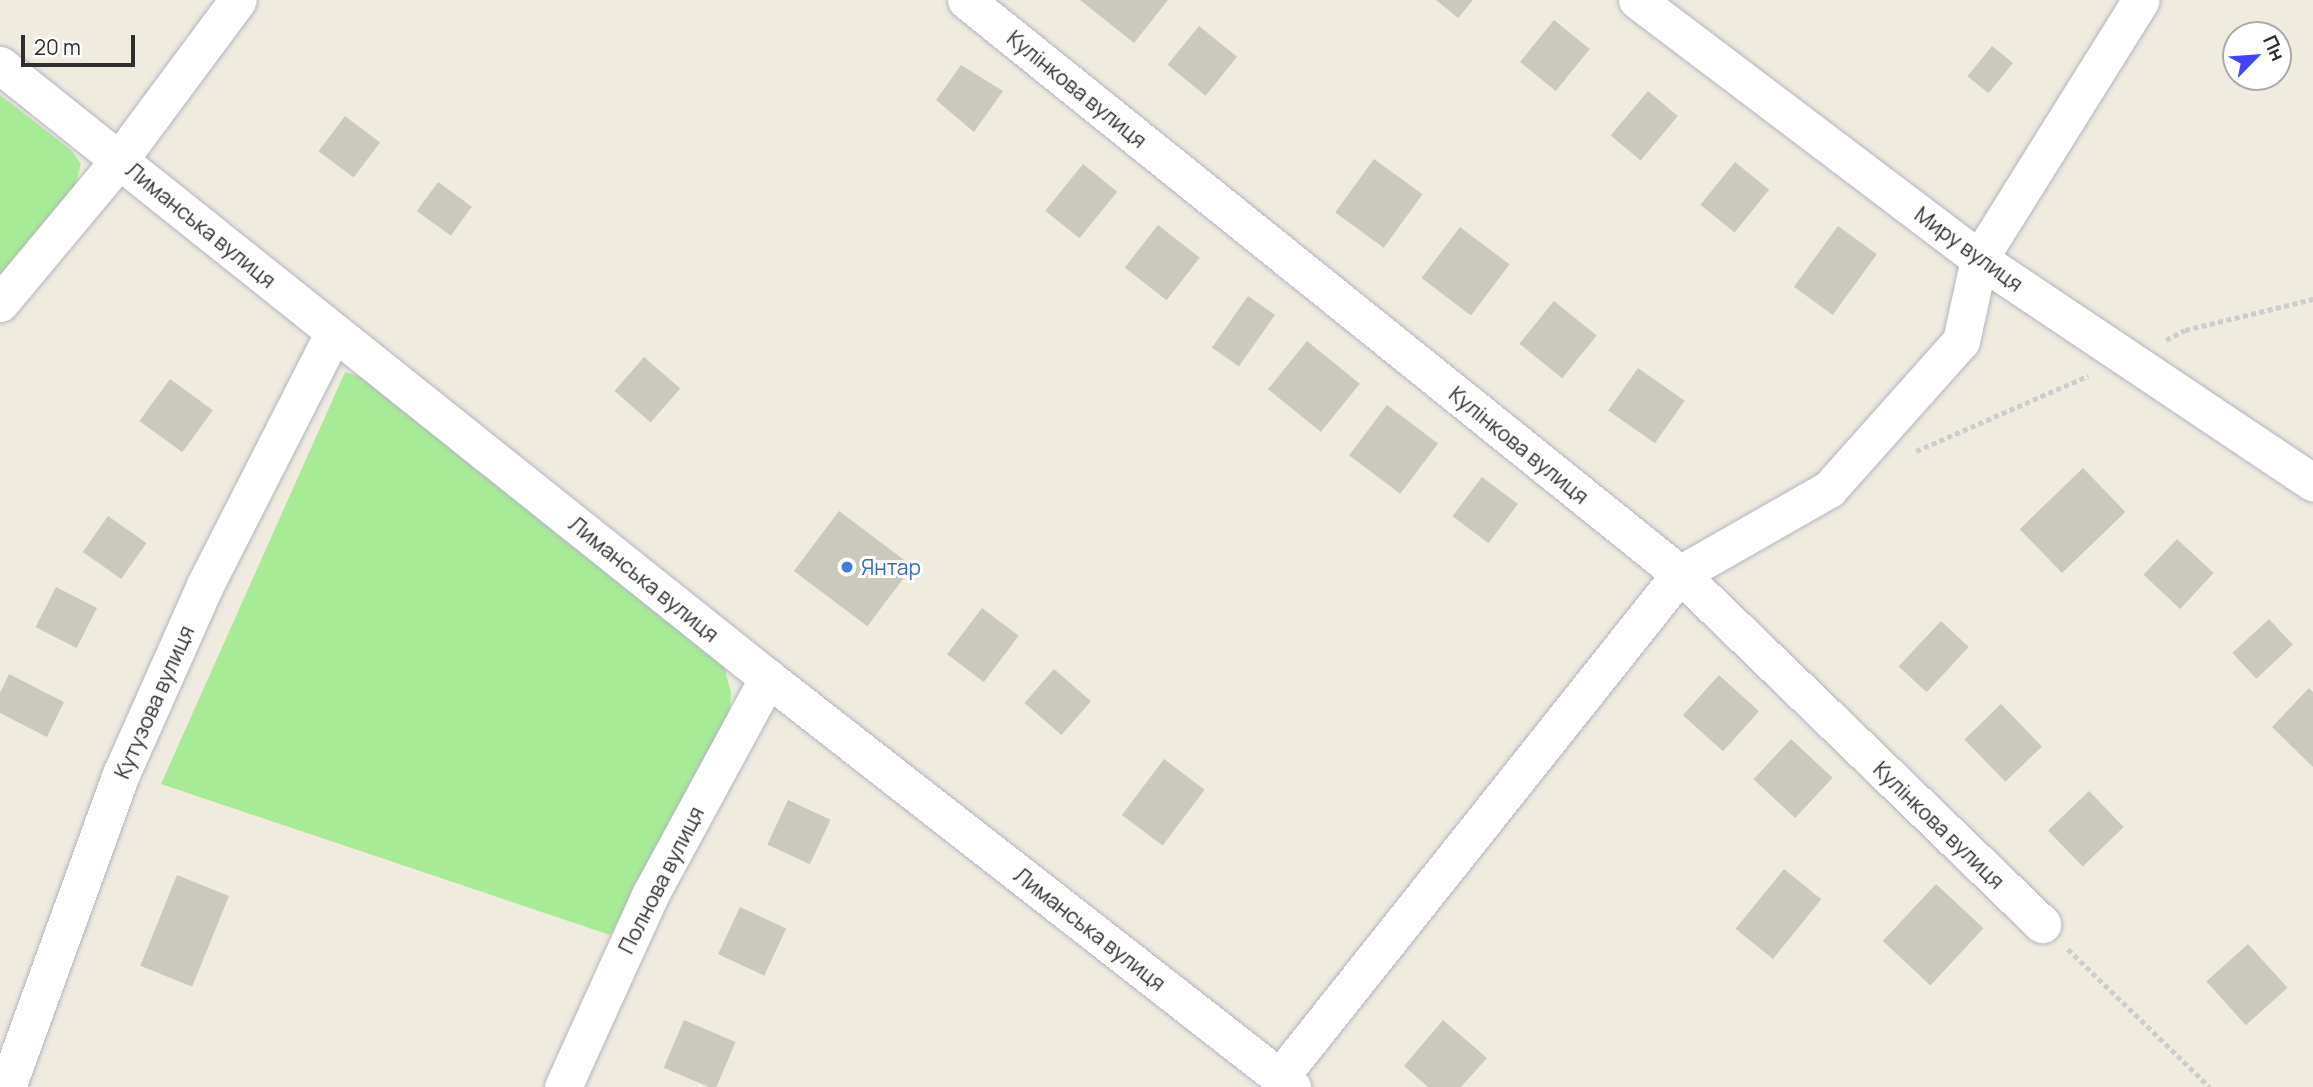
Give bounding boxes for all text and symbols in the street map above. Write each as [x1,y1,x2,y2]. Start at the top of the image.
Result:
scale bar [24,21,138,65]
north arrow [2222,21,2292,91]
street label: Кулінкова вулиця [1002,25,1152,153]
text: Пн [2257,31,2291,65]
text: 20 m [34,33,81,61]
street label: Лиманська вулиця [121,157,281,293]
street label: Миру вулиця [1910,201,2028,297]
street label: Кулінкова вулиця [1444,381,1594,509]
street label: Лиманська вулиця [564,511,724,647]
place label: Янтар [861,554,921,580]
marker: Янтар [839,559,855,575]
street label: Кутузова вулиця [109,622,199,782]
street label: Кулінкова вулиця [1868,756,2010,894]
street label: Полнова вулиця [613,802,709,958]
street label: Лиманська вулиця [1009,862,1171,996]

